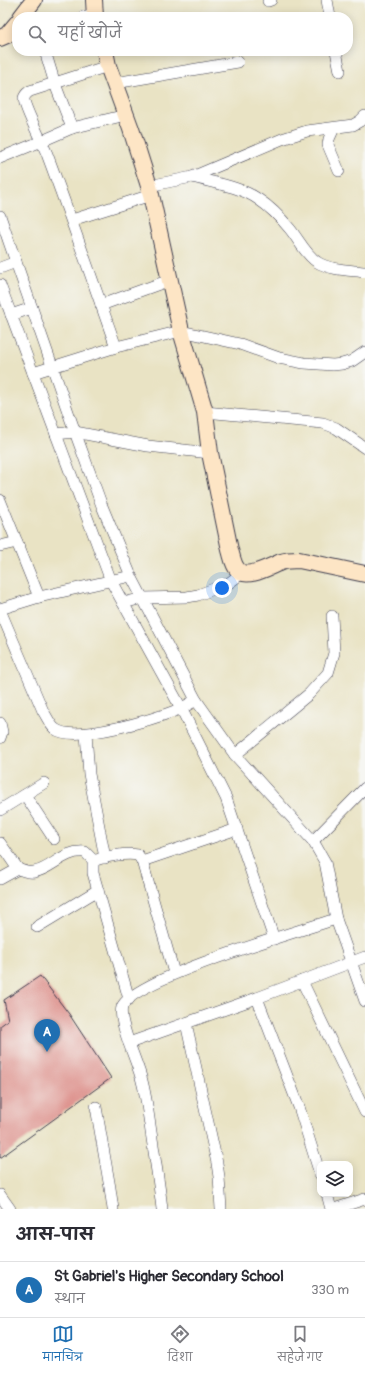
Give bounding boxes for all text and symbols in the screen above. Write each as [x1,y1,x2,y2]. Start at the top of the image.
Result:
search box [12,12,353,56]
icon: search [26,23,48,45]
text: यहाँ खोजें [58,24,122,43]
your location [212,578,232,598]
pin: A [34,1019,60,1052]
map controls [317,1161,353,1197]
button: layers [317,1161,353,1197]
text: आस-पास [16,1224,94,1245]
text: St Gabriel's Higher Secondary School [54,1267,284,1286]
text: A [25,1282,33,1298]
text: 330 m [311,1282,349,1298]
text: स्थान [54,1291,85,1307]
tab: मानचित्र [42,1323,83,1369]
tab: दिशा [168,1323,193,1369]
tab: सहेजे गए [277,1323,323,1369]

